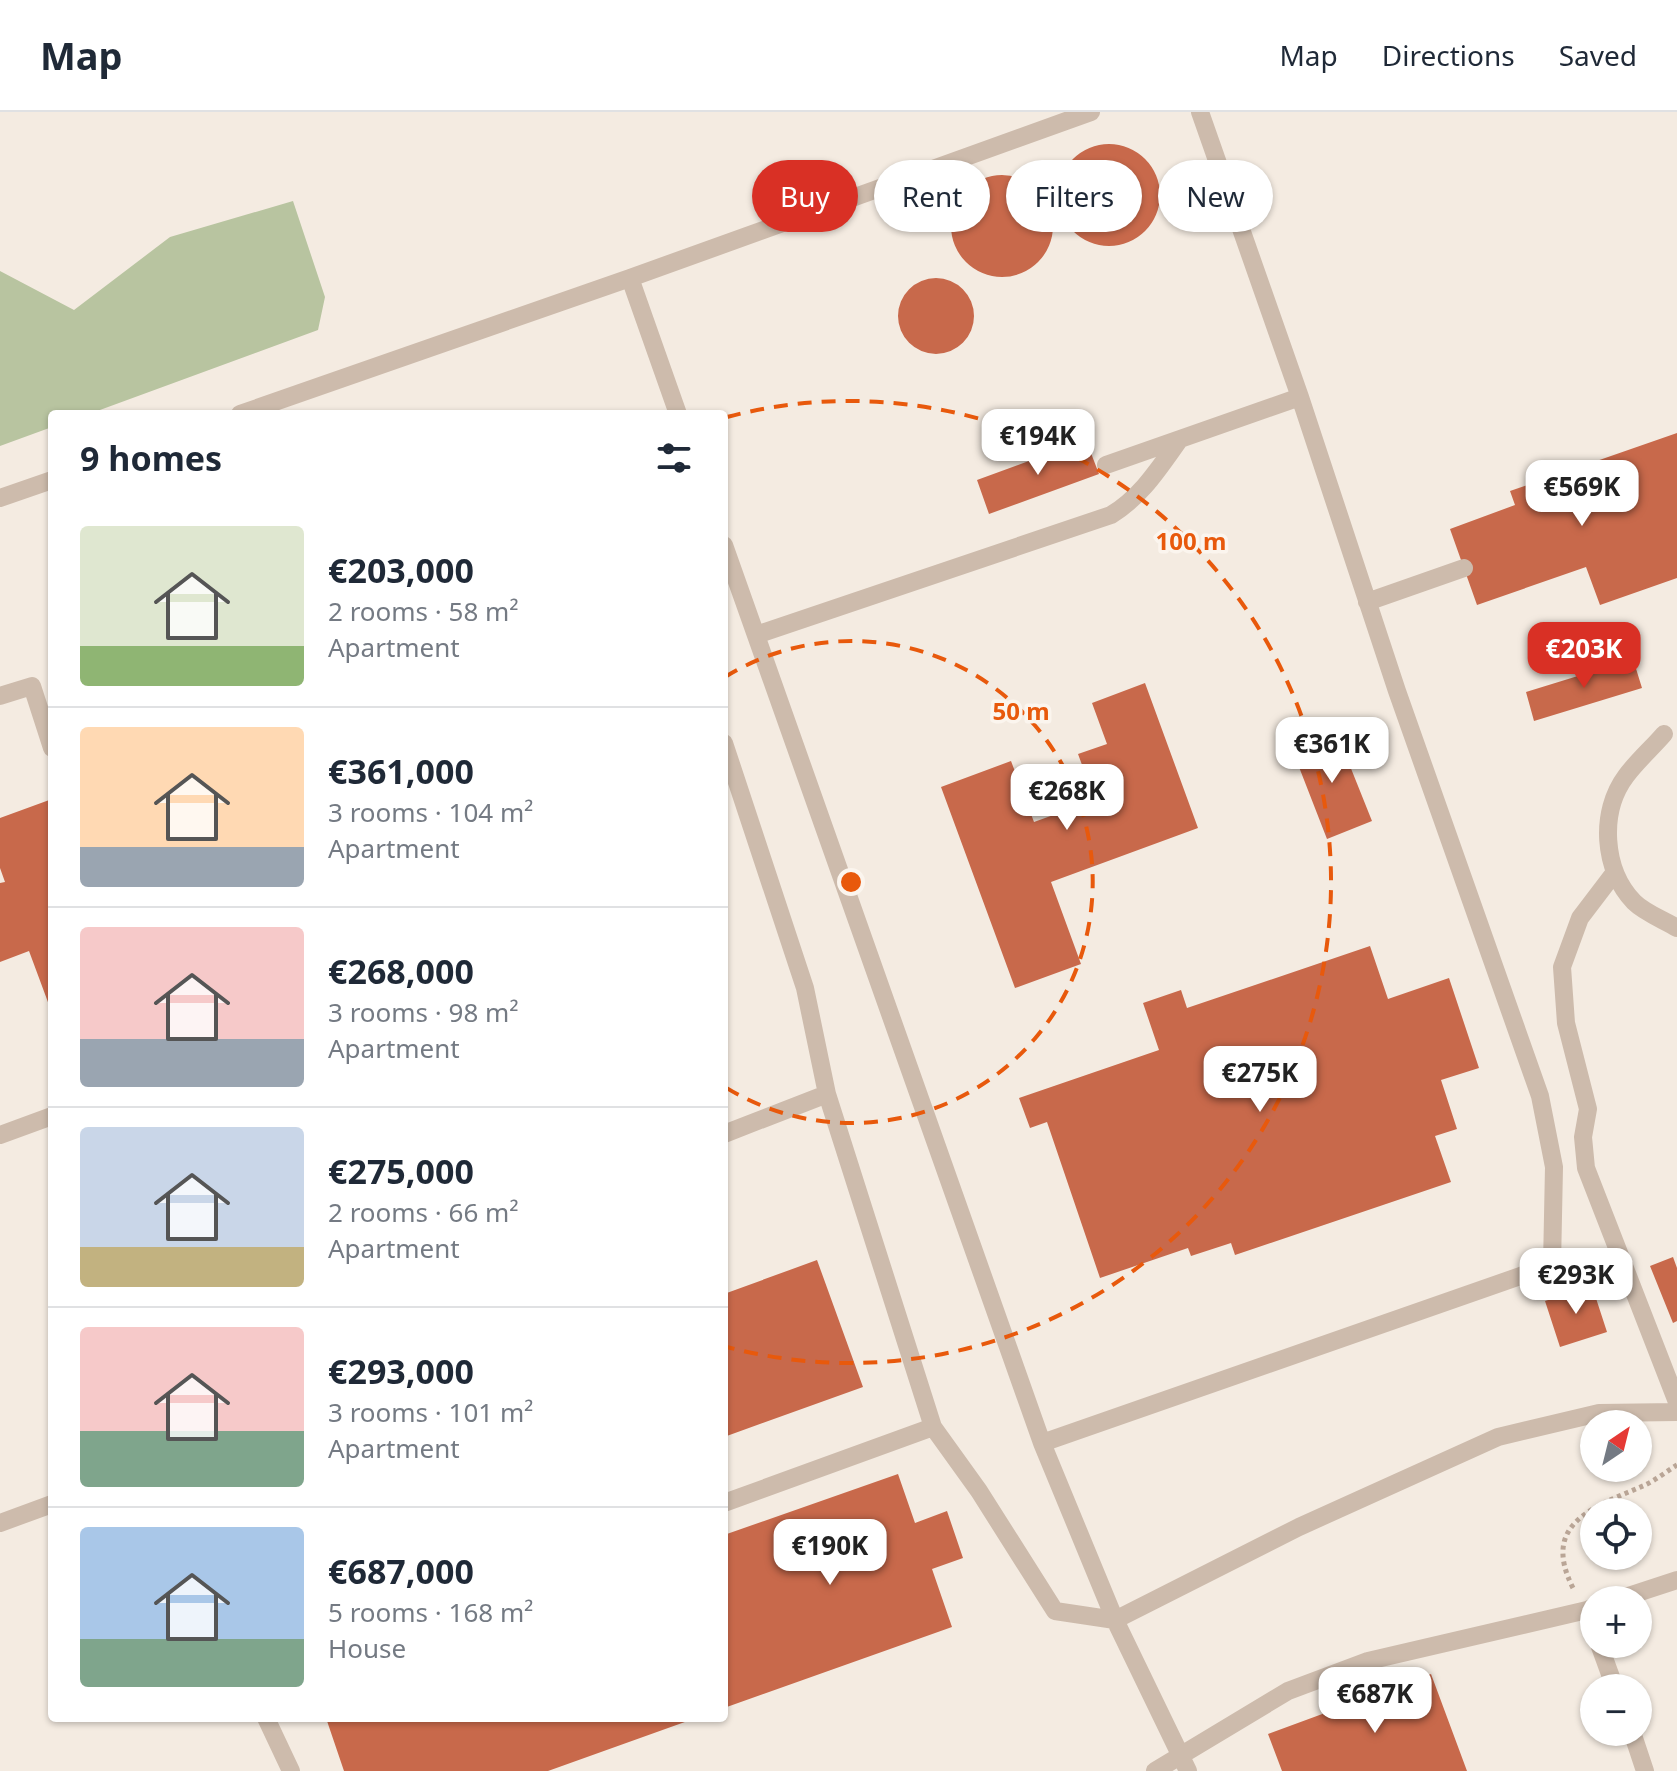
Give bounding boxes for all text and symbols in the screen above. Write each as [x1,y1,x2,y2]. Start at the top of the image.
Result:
text: Map [40,29,123,81]
text: Map [1279,36,1338,74]
text: Directions [1382,36,1515,74]
text: Saved [1559,36,1637,74]
chip: Buy [752,160,858,232]
chip: Rent [874,160,990,232]
chip: Filters [1006,160,1142,232]
chip: New [1158,160,1273,232]
pin: €194K [982,409,1094,477]
text: €194K [1000,417,1076,453]
text: 9 homes [80,435,222,481]
icon: filters [652,436,696,480]
pin: €569K [1526,460,1638,528]
text: €569K [1544,468,1620,504]
text: 100 m [1156,524,1226,557]
text: €203,000 [328,547,474,593]
icon: home [144,558,240,654]
text: 2 rooms · 58 m² [328,593,518,629]
pin: €203K [1528,622,1640,690]
text: Apartment [328,629,460,665]
text: €203K [1546,630,1622,666]
text: 50 m [992,694,1050,727]
pin: €361K [1276,717,1388,785]
text: €361K [1294,725,1370,761]
text: €361,000 [328,748,474,794]
icon: home [144,759,240,855]
pin: €268K [1011,764,1123,832]
text: €268K [1029,772,1105,808]
text: 3 rooms · 104 m² [328,794,533,830]
text: Apartment [328,830,460,866]
centre of rings [837,868,865,896]
text: €268,000 [328,948,474,994]
icon: home [144,959,240,1055]
text: 3 rooms · 98 m² [328,994,518,1030]
text: Apartment [328,1030,460,1066]
pin: €275K [1204,1046,1316,1114]
text: €275K [1222,1054,1298,1090]
text: €275,000 [328,1148,474,1194]
icon: home [144,1159,240,1255]
text: 2 rooms · 66 m² [328,1194,518,1230]
text: Apartment [328,1230,460,1266]
pin: €293K [1520,1248,1632,1316]
text: €293K [1538,1256,1614,1292]
text: €293,000 [328,1348,474,1394]
icon: home [144,1359,240,1455]
text: 3 rooms · 101 m² [328,1394,533,1430]
north arrow [1580,1410,1652,1482]
map controls [1580,1410,1652,1746]
text: Apartment [328,1430,460,1466]
button: locate [1580,1498,1652,1570]
pin: €190K [774,1519,886,1587]
text: €190K [792,1527,868,1563]
text: €687,000 [328,1548,474,1594]
icon: home [144,1559,240,1655]
button: + [1580,1586,1652,1658]
text: 5 rooms · 168 m² [328,1594,533,1630]
text: House [328,1630,406,1666]
pin: €687K [1319,1667,1431,1735]
button: − [1580,1674,1652,1746]
text: €687K [1337,1675,1413,1711]

